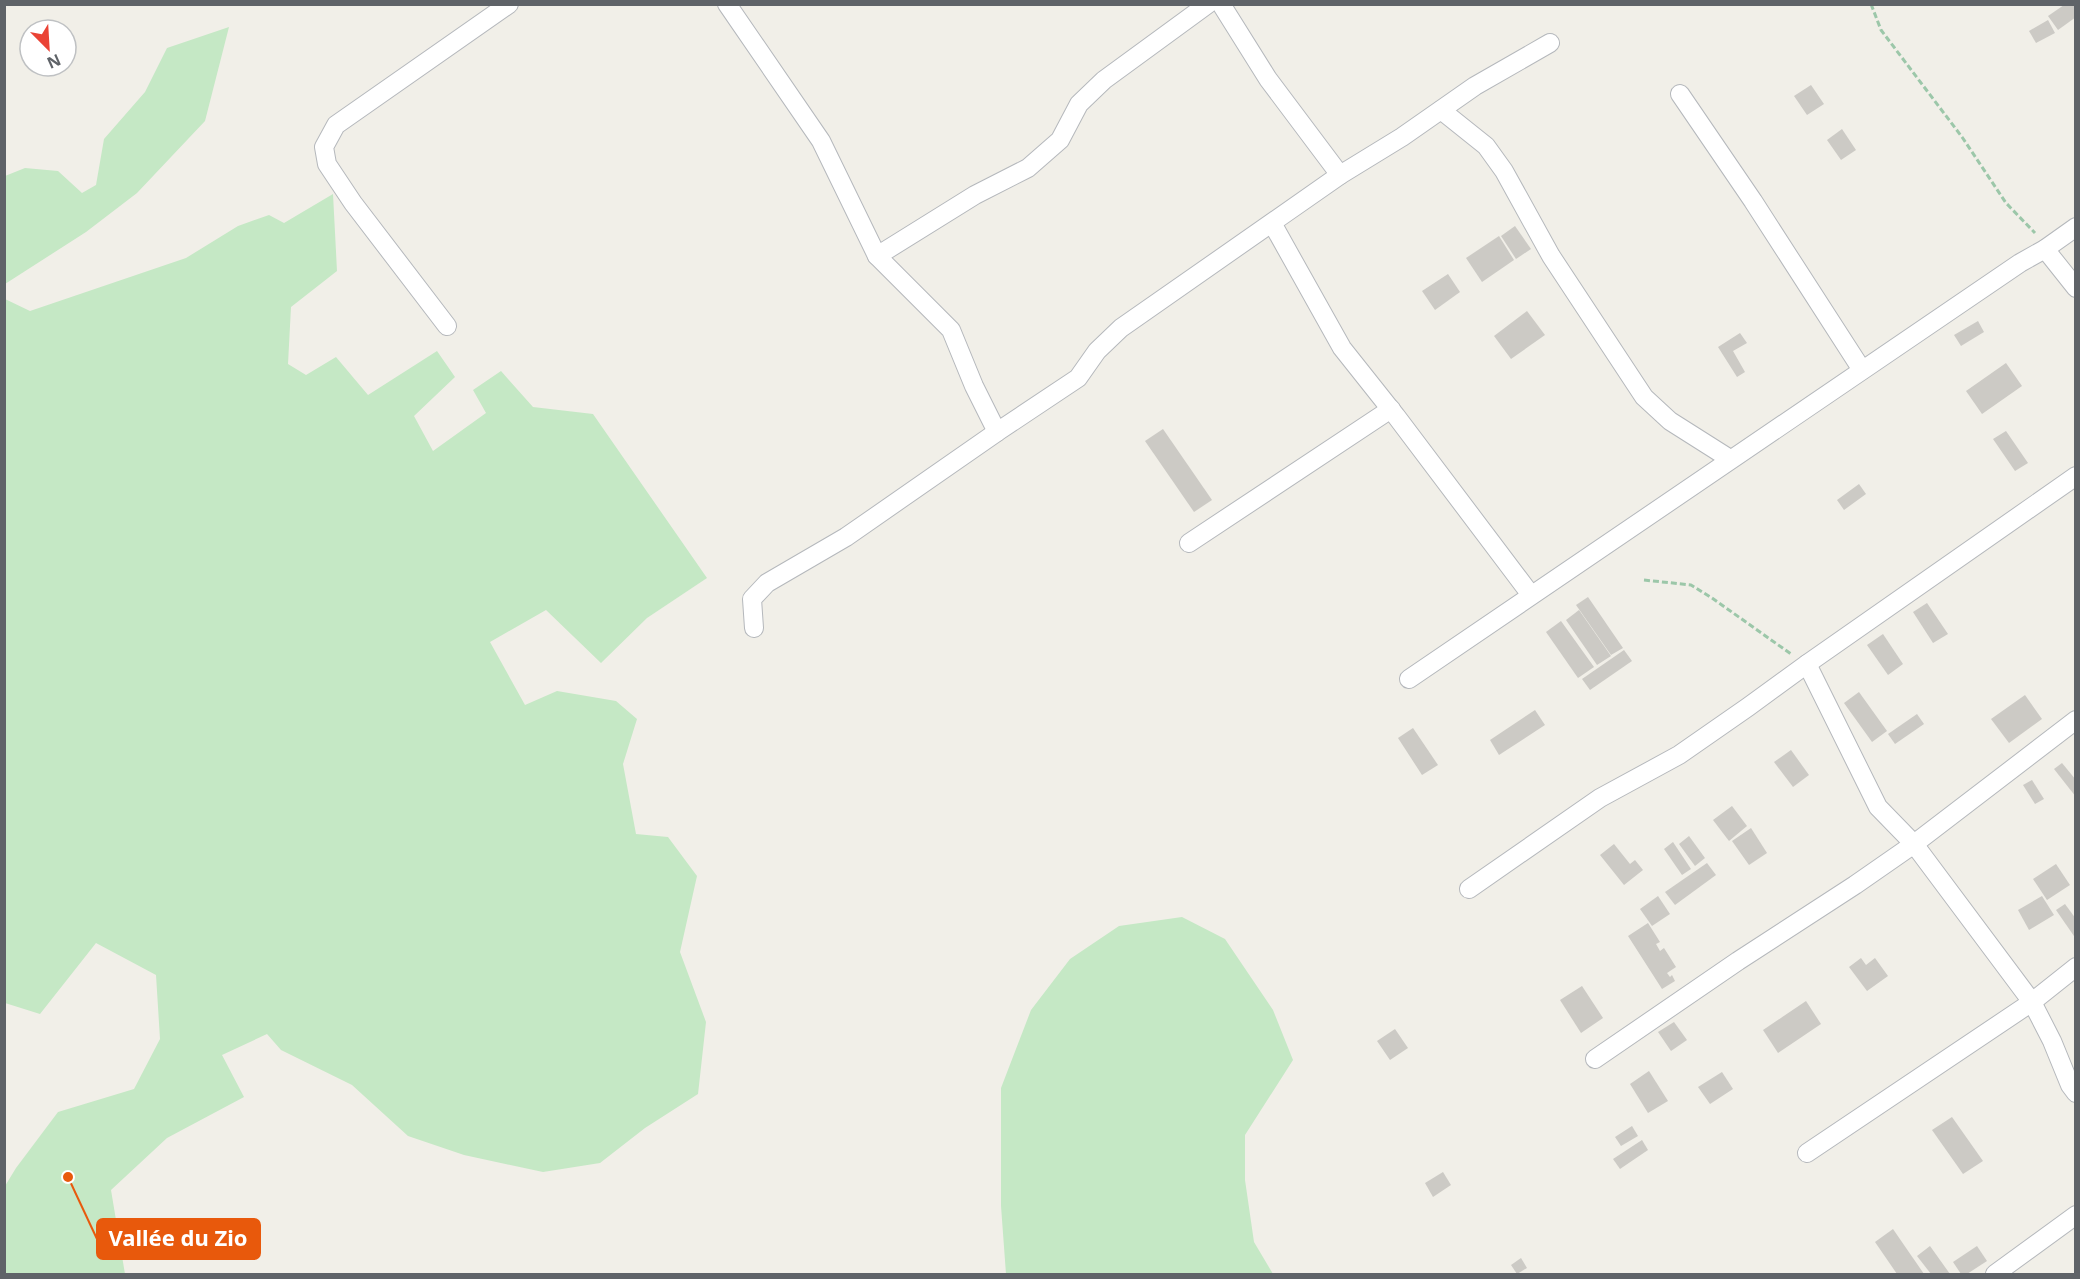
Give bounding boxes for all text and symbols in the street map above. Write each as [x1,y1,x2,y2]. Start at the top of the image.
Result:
north arrow [18,18,78,78]
text: N [44,49,65,74]
callout: Vallée du Zio [97,1219,260,1259]
text: Vallée du Zio [108,1222,248,1252]

